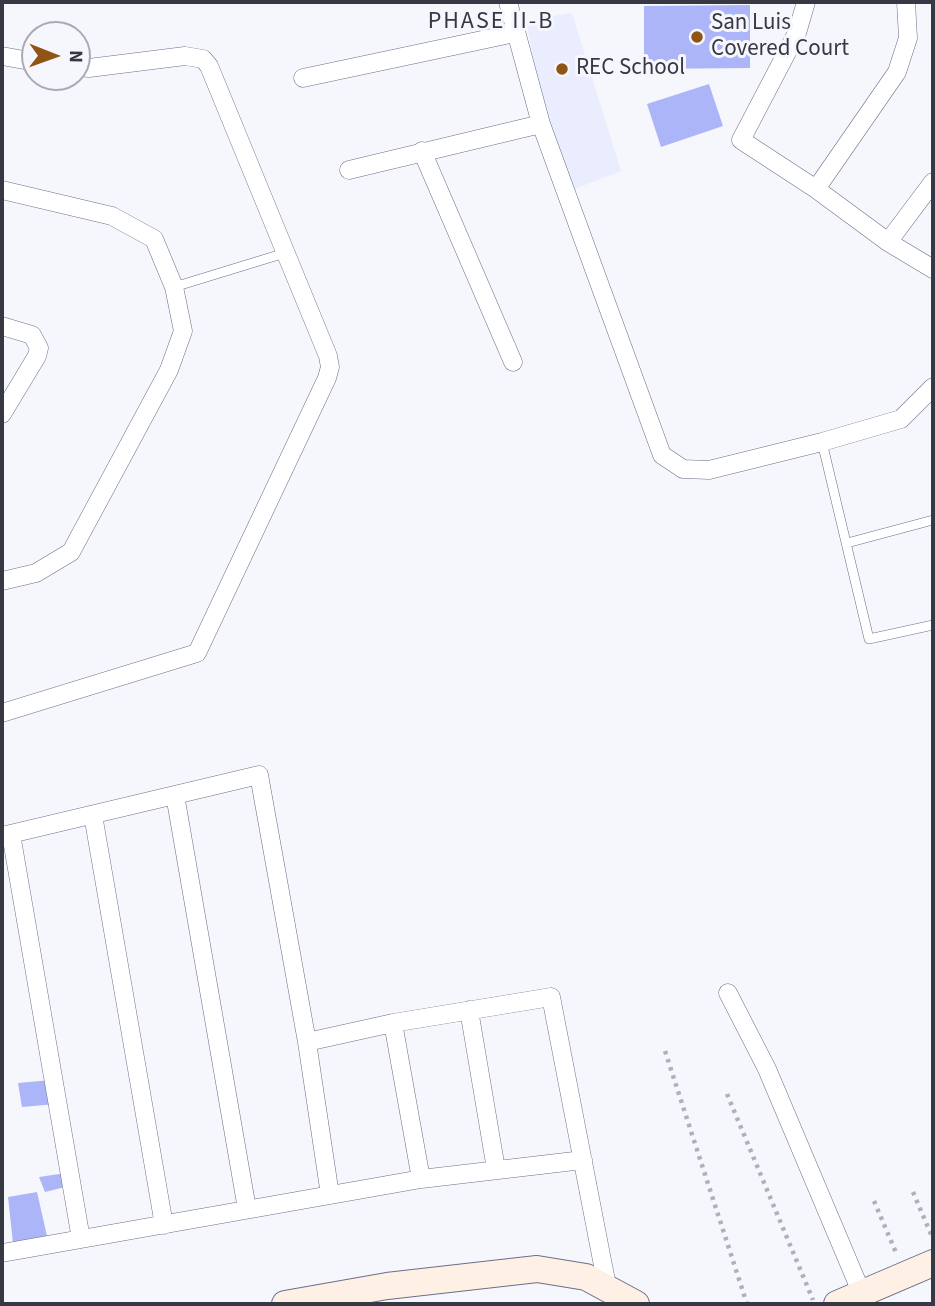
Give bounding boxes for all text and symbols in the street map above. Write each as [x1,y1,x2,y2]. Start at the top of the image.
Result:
district label: PHASE II-B [429,9,553,37]
place label: San Luis Covered Court [711,10,849,64]
north arrow [21,21,91,91]
marker: San Luis Covered Court [689,29,705,45]
text: N [62,50,89,63]
place label: REC School [576,55,685,83]
marker: REC School [554,61,570,77]

